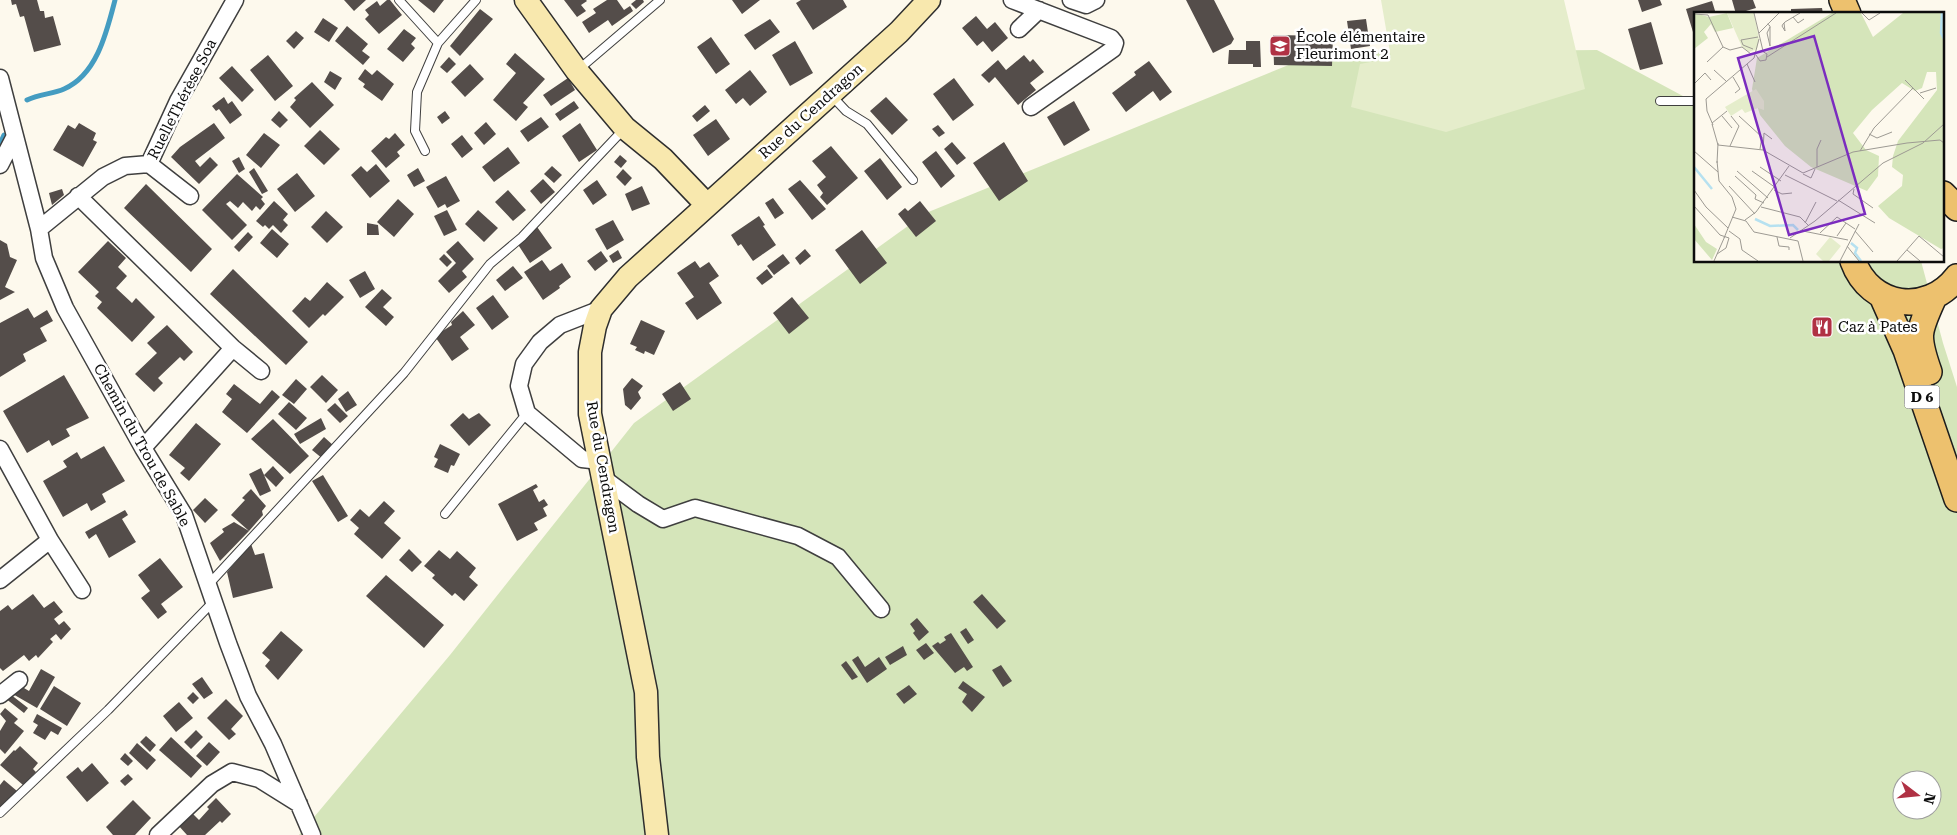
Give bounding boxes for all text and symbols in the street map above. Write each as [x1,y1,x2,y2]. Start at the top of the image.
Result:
inset map [1694,12,1944,262]
place label: École élémentaire Fleurimont 2 [1296,28,1425,63]
school or university icon: École élémentaire Fleurimont 2 [1268,34,1292,58]
street label: RuelleThérèse Soa [144,36,220,162]
street label: Rue du Cendragon [755,59,867,162]
restaurant icon: Caz à Pates [1810,315,1834,339]
place label: Caz à Pates [1838,318,1918,336]
street label: Chemin du Trou de Sable [90,360,194,530]
road number: D 6 [1904,386,1940,408]
street label: Rue du Cendragon [583,400,624,535]
north arrow [1892,770,1942,820]
text: N [1920,791,1939,806]

